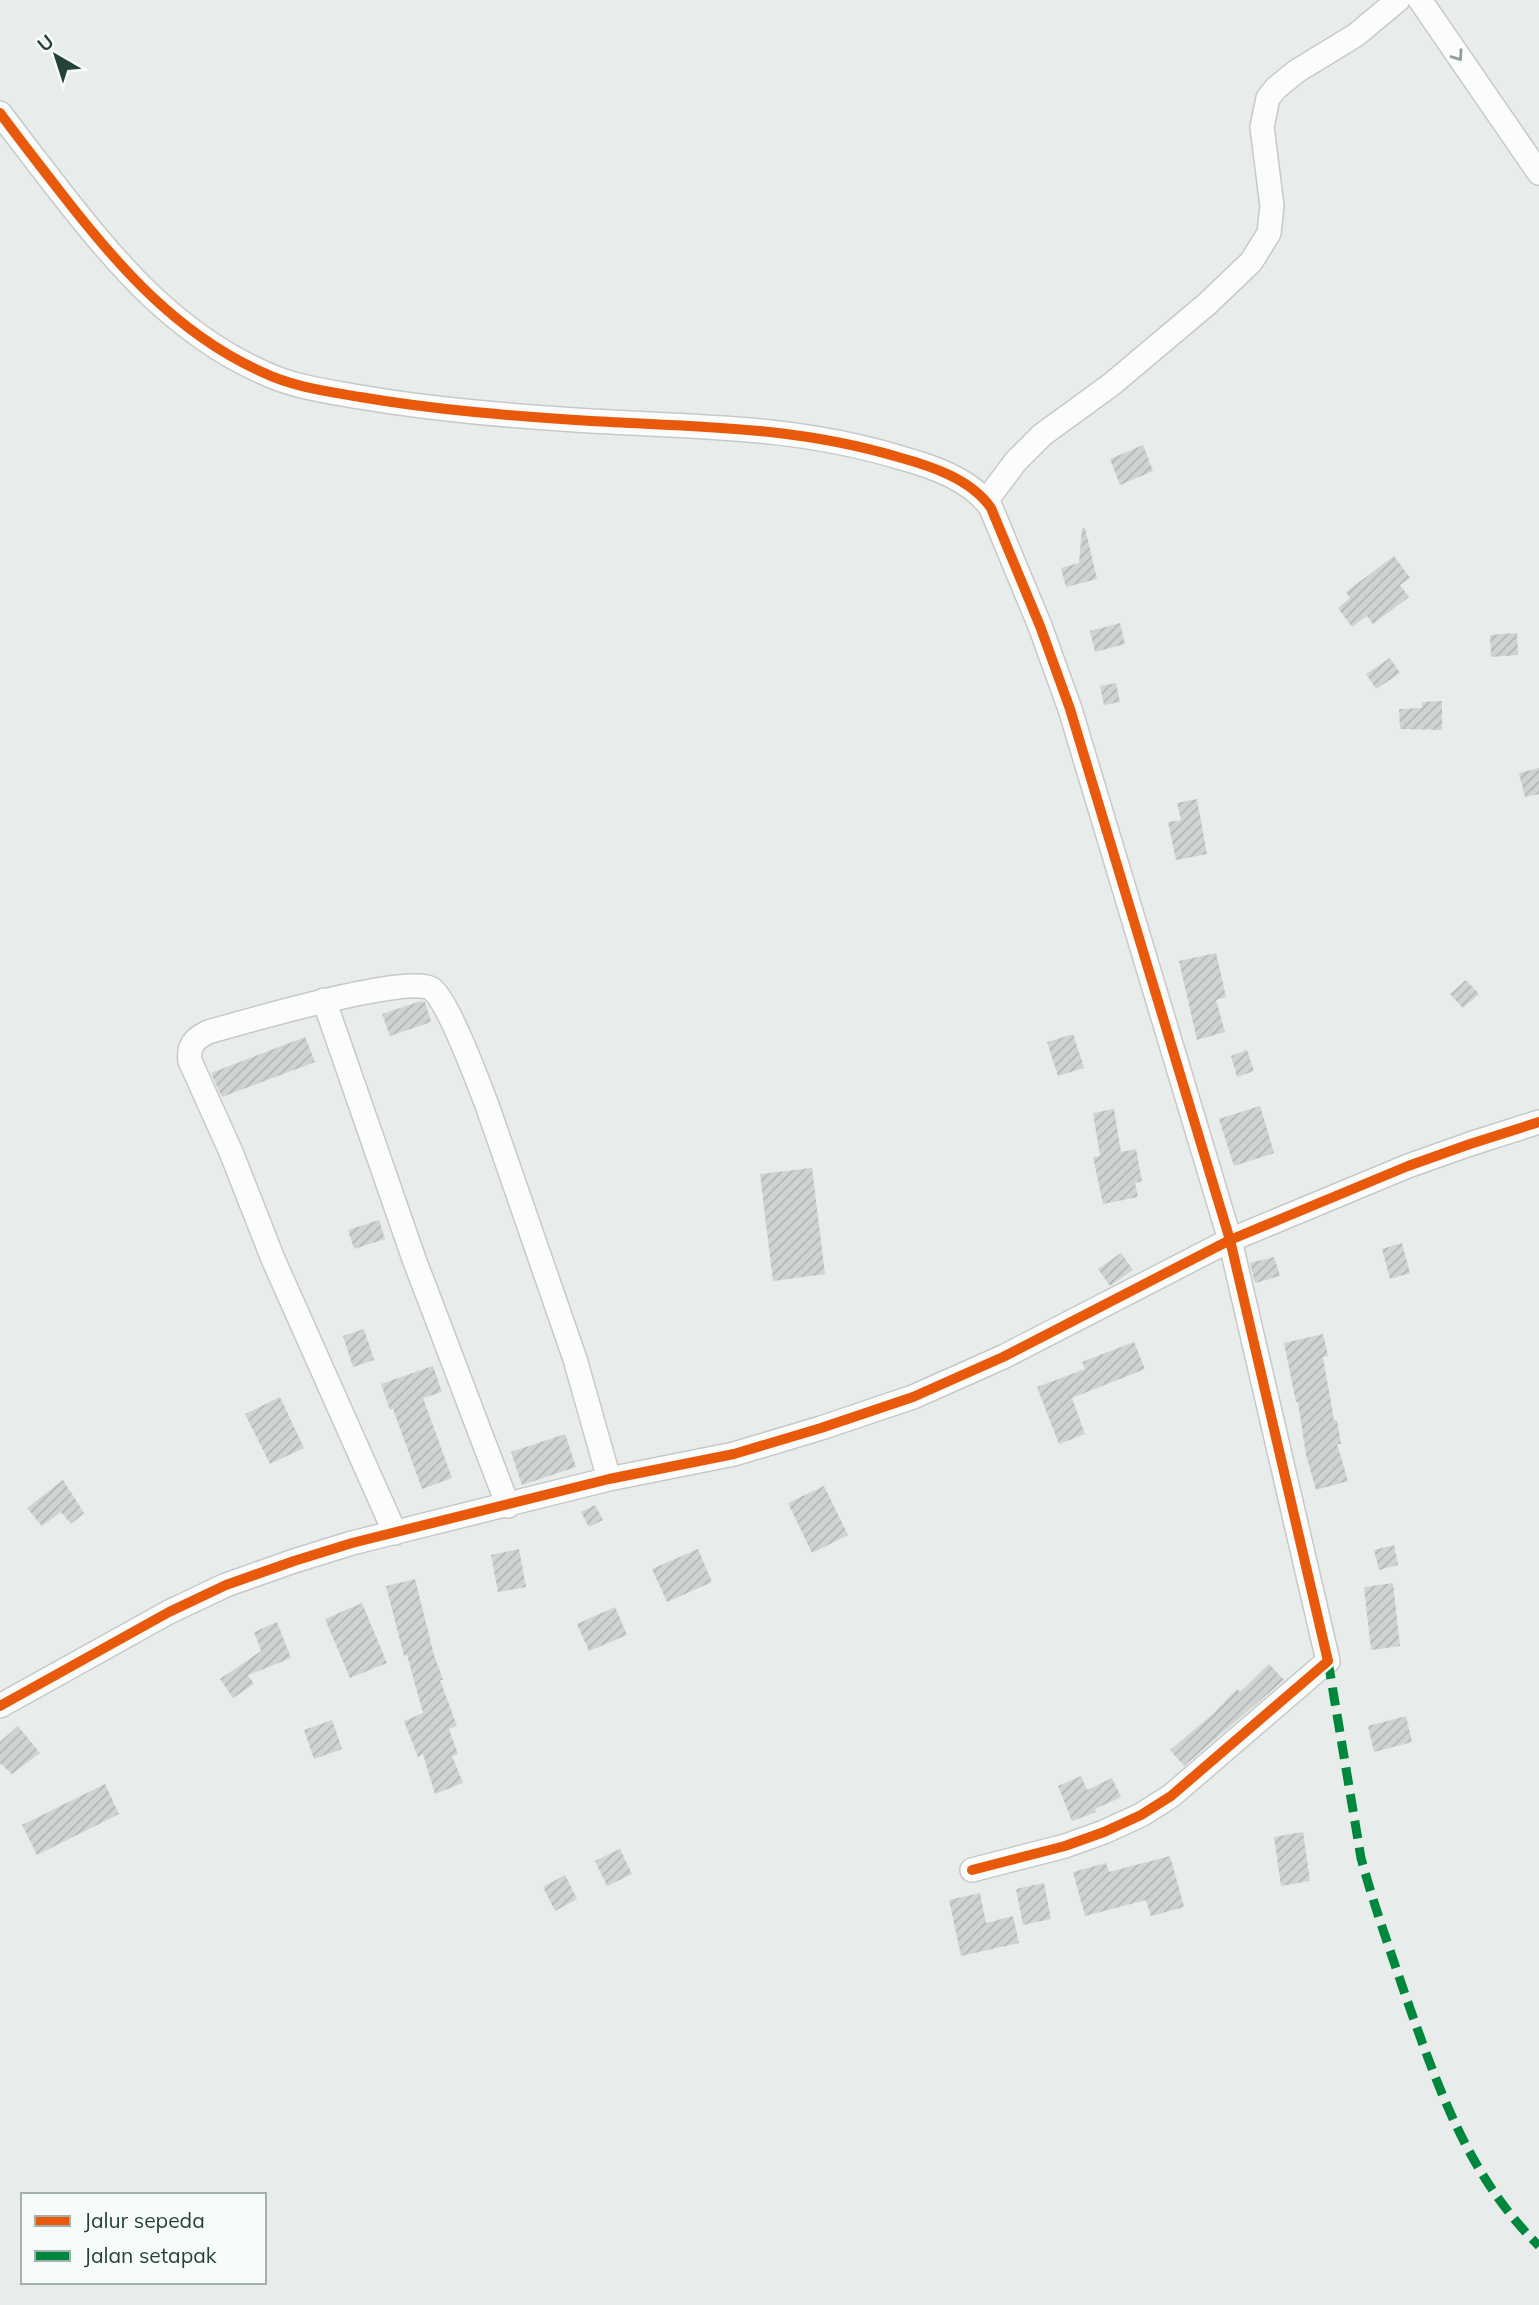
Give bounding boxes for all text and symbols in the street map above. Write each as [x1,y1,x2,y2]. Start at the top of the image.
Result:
north arrow [21,21,91,91]
text: U [32,29,58,57]
one-way arrow [1450,48,1463,61]
legend [21,2193,266,2284]
text: Jalur sepeda [84,2207,205,2233]
text: Jalan setapak [84,2242,217,2268]

